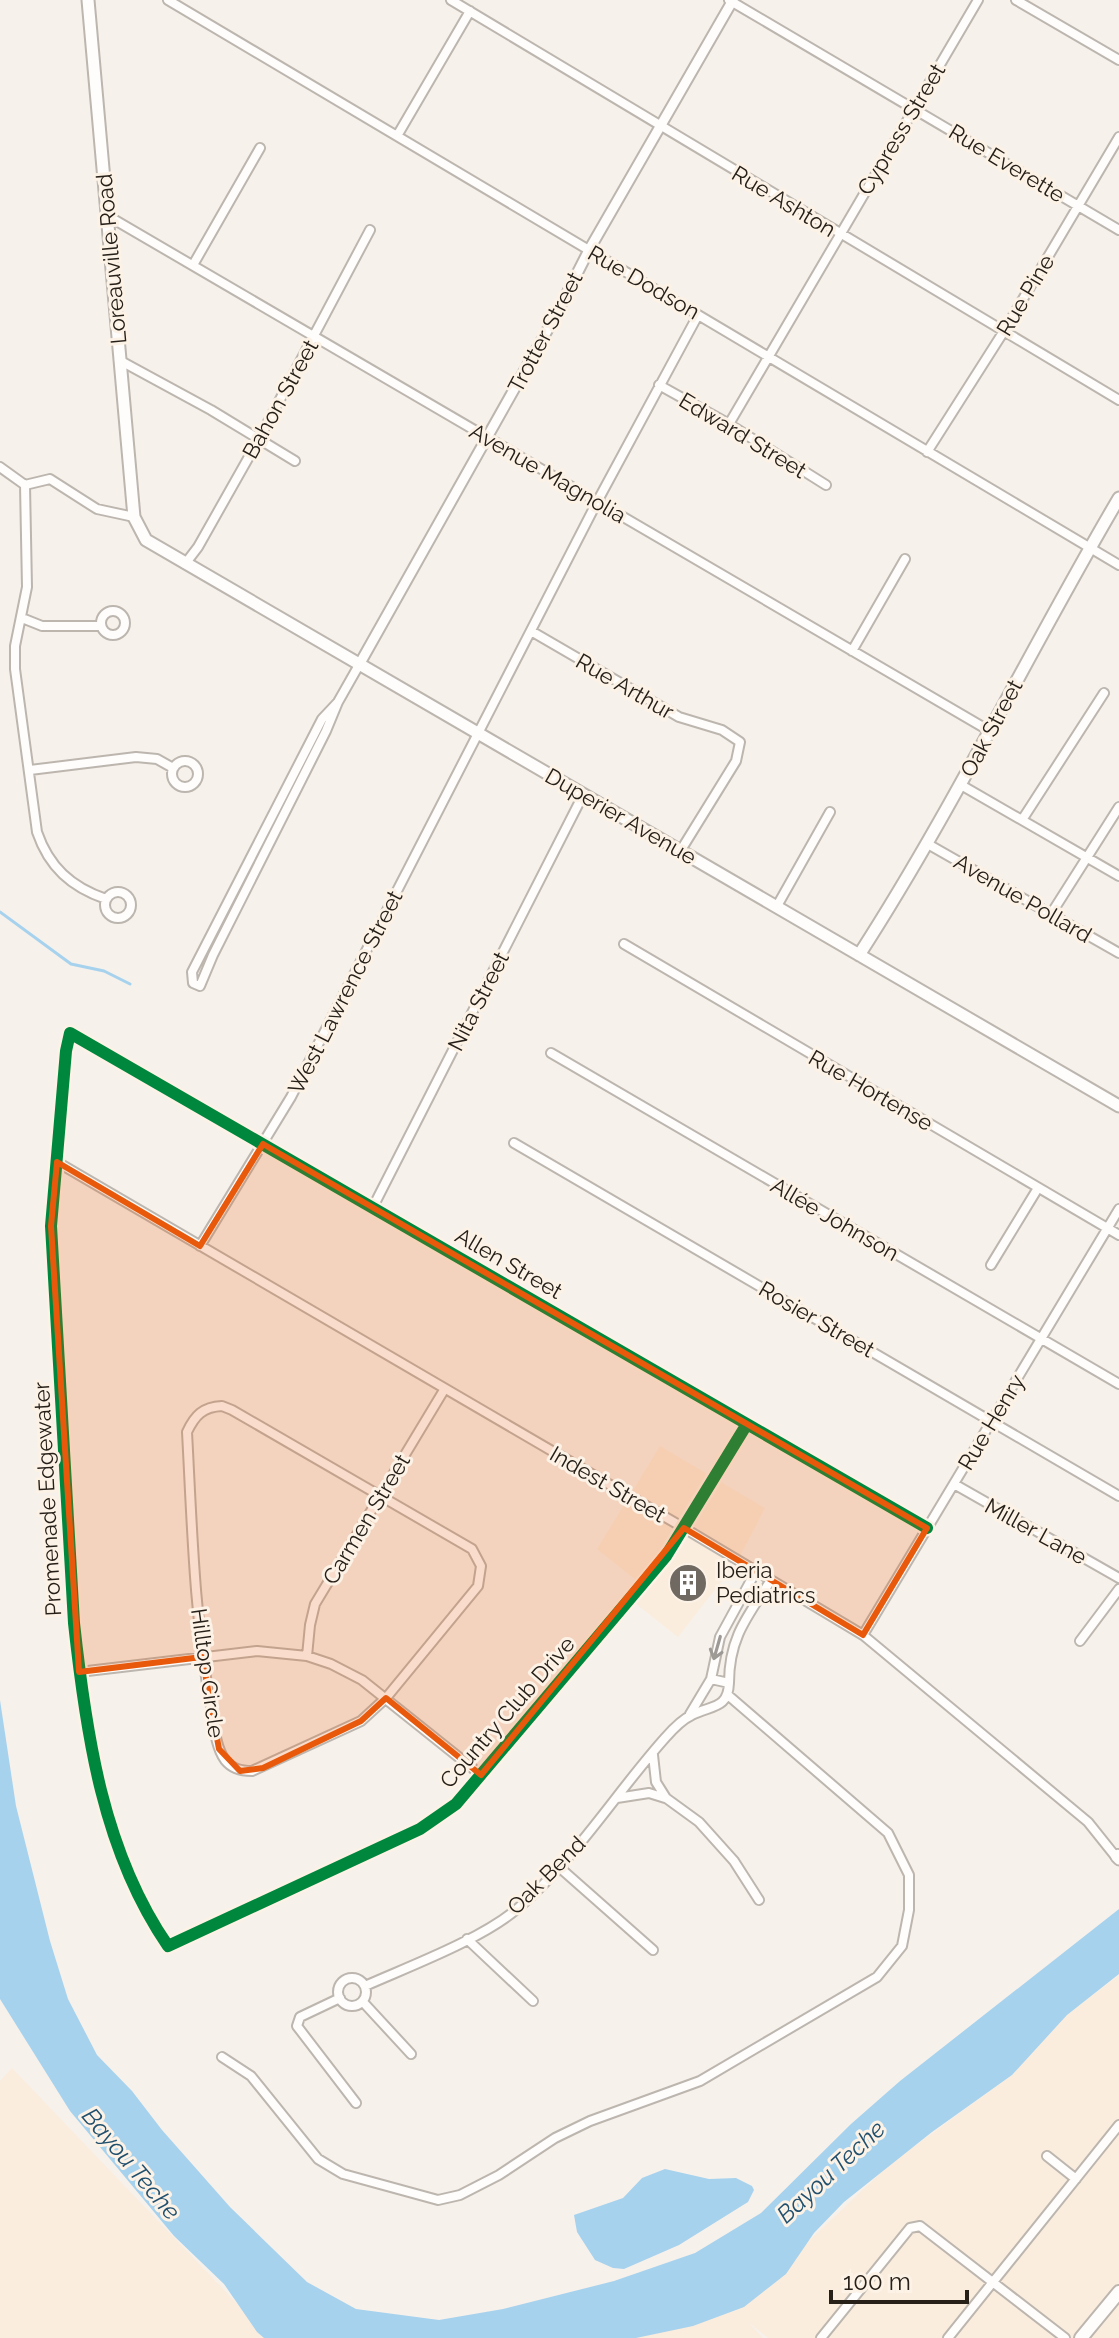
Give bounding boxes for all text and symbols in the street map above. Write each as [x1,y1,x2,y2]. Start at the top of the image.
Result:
street label: Cypress Street [852,58,951,199]
street label: Rue Everette [944,118,1070,208]
street label: Rue Ashton [727,160,841,242]
street label: Loreauville Road [91,173,131,345]
street label: Rue Dodson [583,240,705,324]
street label: Rue Pine [991,250,1059,340]
street label: Trotter Street [502,267,588,397]
street label: Bahon Street [237,334,324,463]
street label: Edward Street [675,387,812,484]
street label: Avenue Magnolia [465,418,631,528]
street label: Rue Arthur [571,648,679,725]
street label: Oak Street [954,674,1028,781]
street label: Duperier Avenue [541,762,701,870]
street label: Avenue Pollard [950,848,1096,948]
street label: West Lawrence Street [282,885,408,1098]
street label: Nita Street [442,947,514,1055]
street label: Rue Hortense [804,1044,938,1136]
street label: Allée Johnson [766,1172,904,1266]
street label: Allen Street [451,1222,568,1304]
street label: Rosier Street [755,1275,880,1363]
street label: Rue Henry [952,1369,1030,1475]
street label: Promenade Edgewater [28,1381,66,1617]
street label: Indest Street [545,1440,671,1528]
street label: Carmen Street [317,1449,415,1589]
street label: Miller Lane [981,1492,1092,1570]
place label: Iberia Pediatrics [716,1557,815,1608]
building icon: Iberia Pediatrics [667,1562,709,1604]
street label: Hilltop Circle [186,1606,230,1740]
street label: Country Club Drive [434,1631,580,1793]
one-way arrow [709,1635,724,1661]
street label: Oak Bend [502,1831,590,1919]
water label: Bayou Teche [76,2102,187,2226]
water label: Bayou Teche [771,2114,891,2229]
scale bar [831,2254,967,2304]
text: 100 m [843,2267,911,2296]

